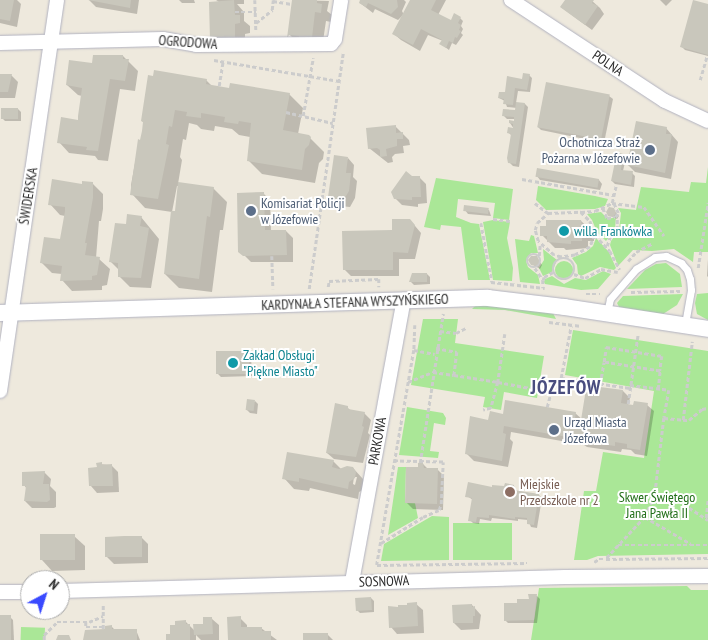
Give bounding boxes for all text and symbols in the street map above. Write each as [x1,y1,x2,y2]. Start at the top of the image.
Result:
street label: OGRODOWA [158,32,218,52]
street label: POLNA [589,47,627,79]
place label: Ochotnicza Straż Pożarna w Józefowie [541,134,640,166]
marker: Ochotnicza Straż Pożarna w Józefowie [644,144,656,156]
street label: ŚWIDERSKA [15,166,41,226]
place label: Komisariat Policji w Józefowie [261,195,344,228]
marker: Komisariat Policji w Józefowie [245,205,257,217]
place label: willa Frankówka [574,223,652,239]
marker: willa Frankówka [558,225,570,237]
street label: KARDYNAŁA STEFANA WYSZYŃSKIEGO [260,290,450,314]
place label: Zakład Obsługi "Piękne Miasto" [243,347,318,380]
marker: Zakład Obsługi "Piękne Miasto" [227,357,239,369]
district label: JÓZEFÓW [530,377,602,399]
place label: Urząd Miasta Józefowa [564,414,627,447]
street label: PARKOWA [365,416,389,466]
marker: Urząd Miasta Józefowa [548,424,560,436]
place label: Miejskie Przedszkole nr 2 [520,476,599,508]
marker: Miejskie Przedszkole nr 2 [504,486,516,498]
park label: Skwer Świętego Jana Pawła II [619,489,695,522]
north arrow [20,570,70,620]
street label: SOSNOWA [359,572,409,590]
text: N [45,575,63,594]

